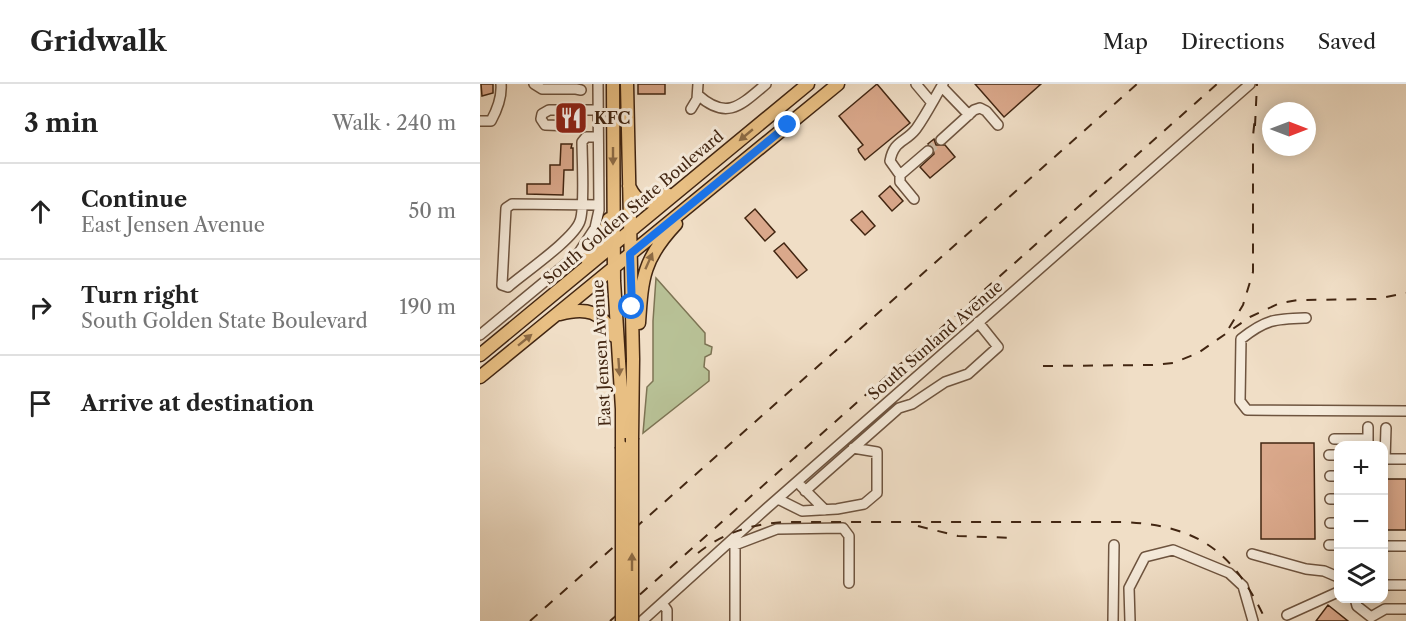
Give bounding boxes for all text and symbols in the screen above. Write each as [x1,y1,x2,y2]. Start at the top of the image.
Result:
text: Gridwalk [30,24,166,58]
text: Map [1103,29,1148,54]
text: Directions [1181,29,1285,54]
text: Saved [1318,29,1376,54]
restaurant icon: KFC [553,100,589,136]
north arrow [1262,102,1316,156]
text: 3 min [24,107,98,139]
place label: KFC [594,108,630,128]
text: Walk · 240 m [332,111,456,135]
route end [774,111,800,137]
street label: South Golden State Boulevard [539,125,727,288]
one-way arrow [738,128,754,141]
one-way arrow [608,146,618,165]
text: Continue [81,186,187,213]
icon: ahead [24,195,57,228]
text: 50 m [409,199,456,223]
text: East Jensen Avenue [81,213,265,237]
one-way arrow [645,252,655,270]
street label: South Sunland Avenue [864,276,1007,404]
street label: East Jensen Avenue [587,279,615,427]
text: Turn right [81,282,199,309]
icon: right [24,291,57,324]
route start [618,293,644,319]
text: 190 m [399,295,456,319]
text: South Golden State Boulevard [81,309,368,333]
one-way arrow [517,334,532,347]
one-way arrow [614,357,624,376]
icon: arrive [24,387,57,420]
text: Arrive at destination [81,390,314,417]
map controls [1334,441,1388,603]
button: + [1334,441,1388,495]
button: − [1334,495,1388,549]
button: layers [1334,549,1388,603]
one-way arrow [627,553,637,572]

